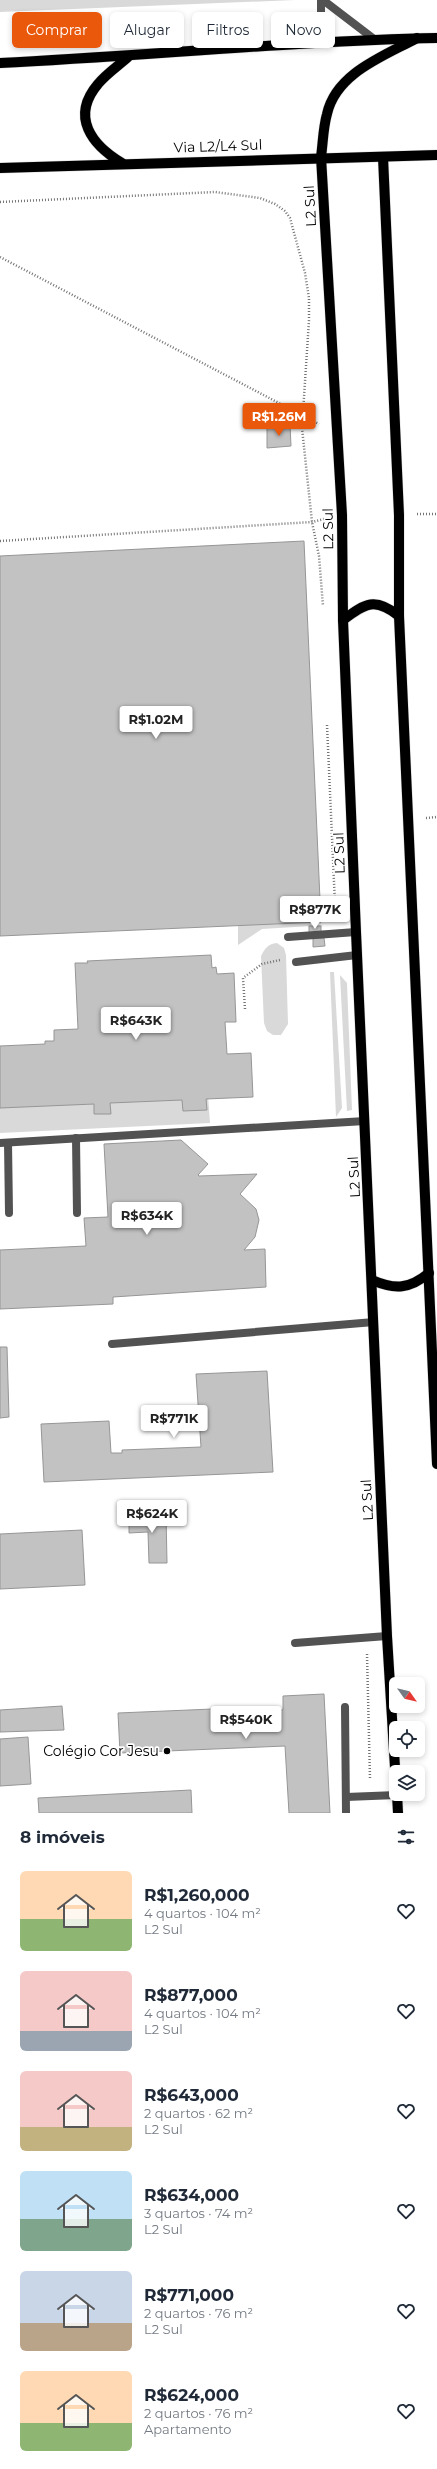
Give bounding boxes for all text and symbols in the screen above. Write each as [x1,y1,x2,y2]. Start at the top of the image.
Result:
chip: Comprar [12,12,102,48]
chip: Alugar [110,12,184,48]
chip: Filtros [192,12,263,48]
chip: Novo [271,12,335,48]
street label: Via L2/L4 Sul [173,135,263,157]
street label: L2 Sul [300,185,320,227]
pin: R$1.26M [242,403,316,437]
text: R$1.26M [252,408,306,424]
street label: L2 Sul [319,508,337,550]
pin: R$1.02M [119,706,193,740]
text: R$1.02M [129,711,183,727]
street label: L2 Sul [329,832,349,874]
pin: R$877K [282,896,348,930]
text: R$877K [289,901,341,917]
pin: R$643K [103,1007,169,1041]
text: R$643K [110,1012,162,1028]
street label: L2 Sul [344,1156,364,1198]
pin: R$634K [114,1202,180,1236]
text: R$634K [121,1207,173,1223]
pin: R$771K [141,1405,207,1439]
text: R$771K [150,1410,198,1426]
street label: L2 Sul [357,1479,377,1521]
pin: R$624K [119,1500,185,1534]
text: R$624K [126,1505,178,1521]
north arrow [389,1677,425,1713]
map controls [389,1677,425,1801]
pin: R$540K [213,1706,279,1740]
text: R$540K [220,1711,273,1727]
button: locate [389,1721,425,1757]
place label: Colégio Cor Jesu [43,1742,159,1760]
marker: Colégio Cor Jesu [162,1746,172,1756]
button: layers [389,1765,425,1801]
icon: filters [395,1826,417,1848]
text: 8 imóveis [20,1827,105,1847]
text: R$1,260,000 [144,1885,250,1905]
icon: home [52,1887,100,1935]
icon: heart [395,1900,417,1922]
text: 4 quartos · 104 m² [144,1905,261,1921]
text: L2 Sul [144,1921,183,1937]
text: R$877,000 [144,1985,238,2005]
icon: home [52,1987,100,2035]
icon: heart [395,2000,417,2022]
text: 4 quartos · 104 m² [144,2005,261,2021]
text: L2 Sul [144,2021,183,2037]
text: R$643,000 [144,2085,239,2105]
icon: home [52,2087,100,2135]
icon: heart [395,2100,417,2122]
text: 2 quartos · 62 m² [144,2105,253,2121]
text: L2 Sul [144,2121,183,2137]
text: R$634,000 [144,2185,239,2205]
icon: home [52,2187,100,2235]
icon: heart [395,2200,417,2222]
text: 3 quartos · 74 m² [144,2205,253,2221]
text: L2 Sul [144,2221,183,2237]
text: R$771,000 [144,2285,234,2305]
icon: home [52,2287,100,2335]
icon: heart [395,2300,417,2322]
text: 2 quartos · 76 m² [144,2305,253,2321]
text: L2 Sul [144,2321,183,2337]
text: R$624,000 [144,2385,239,2405]
icon: home [52,2387,100,2435]
icon: heart [395,2400,417,2422]
text: 2 quartos · 76 m² [144,2405,253,2421]
text: Apartamento [144,2421,231,2437]

